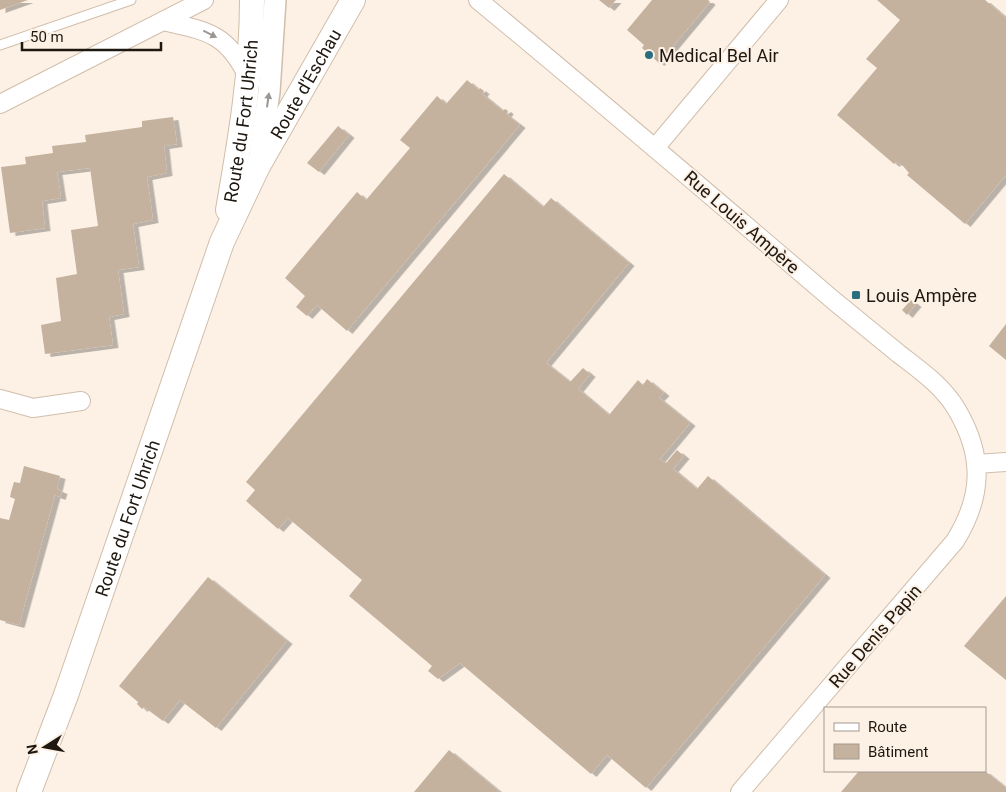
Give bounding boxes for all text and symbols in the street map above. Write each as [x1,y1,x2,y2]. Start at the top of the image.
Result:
scale bar [22,20,161,52]
street label: Route d'Eschau [265,25,345,142]
text: 50 m [30,28,64,46]
one-way arrow [202,30,217,38]
street label: Route du Fort Uhrich [219,39,261,204]
place label: Medical Bel Air [659,45,779,66]
marker: Medical Bel Air [643,49,655,61]
one-way arrow [264,92,272,108]
street label: Rue Louis Ampère [680,166,804,278]
place label: Louis Ampère [866,285,977,306]
marker: Louis Ampère [850,289,862,301]
street label: Route du Fort Uhrich [90,437,164,599]
street label: Rue Denis Papin [824,580,926,692]
legend [824,707,986,772]
text: Route [868,718,907,736]
north arrow [20,722,70,772]
text: N [23,743,41,756]
text: Bâtiment [868,743,928,761]

